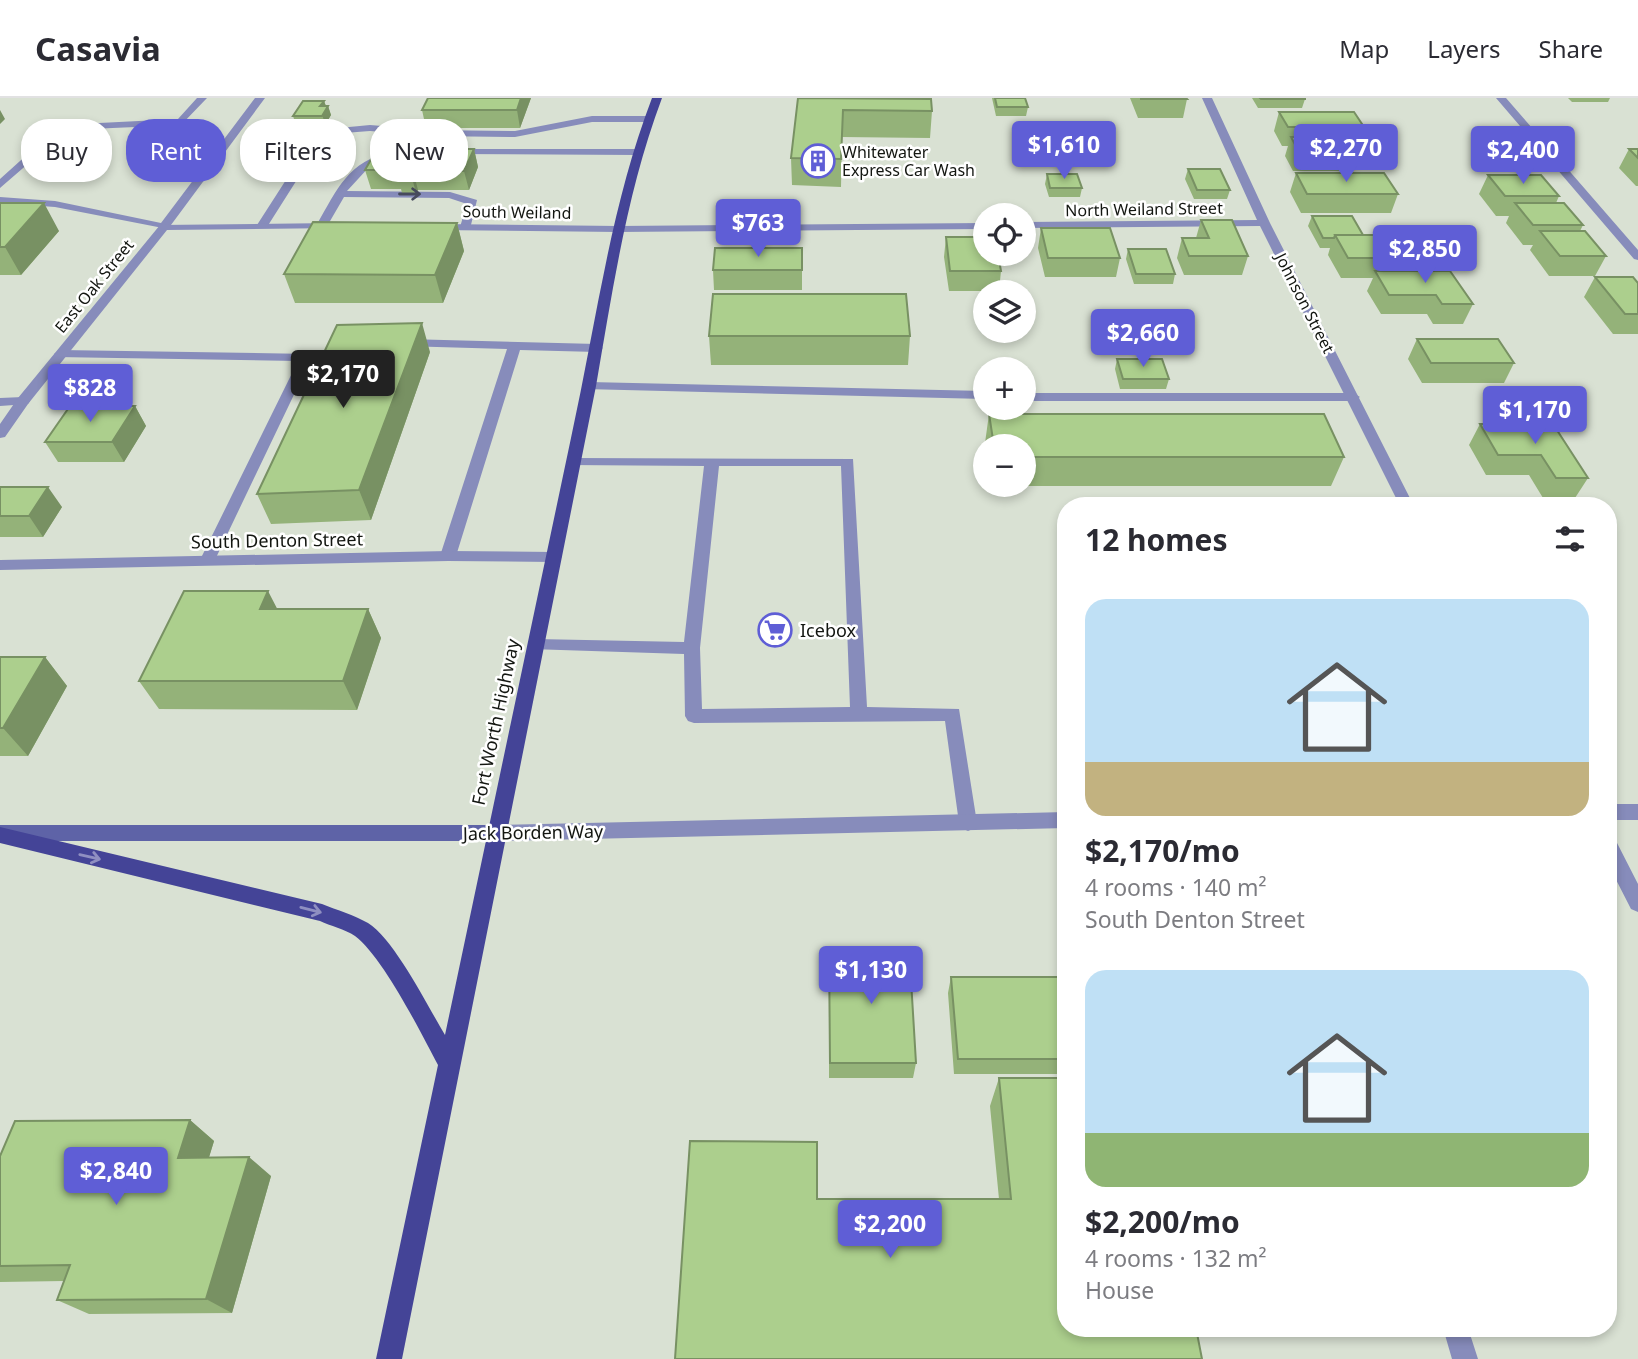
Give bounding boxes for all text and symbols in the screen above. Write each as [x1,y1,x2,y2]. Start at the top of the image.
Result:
text: Casavia [35,26,161,71]
text: Map [1339,32,1389,65]
text: Layers [1427,32,1501,65]
text: Share [1539,32,1603,65]
chip: Buy [21,119,112,182]
chip: Rent [126,119,226,182]
chip: Filters [240,119,356,182]
chip: New [370,119,468,182]
pin: $1,610 [1007,122,1121,181]
pin: $2,270 [1289,125,1403,184]
pin: $2,400 [1466,126,1580,186]
text: $1,610 [1028,128,1100,160]
text: $2,270 [1310,131,1382,163]
text: $2,400 [1487,133,1559,165]
place label: Whitewater Express Car Wash [842,141,975,181]
building icon: Whitewater Express Car Wash [799,142,837,180]
one-way arrow [398,188,421,201]
street label: North Weiland Street [1065,197,1223,221]
street label: South Weiland [462,200,572,224]
pin: $763 [717,200,799,259]
map controls [973,203,1036,497]
button: locate [973,203,1036,266]
text: $763 [732,206,784,238]
pin: $2,850 [1368,226,1482,285]
text: $2,850 [1389,232,1461,264]
street label: East Oak Street [49,234,139,337]
street label: Johnson Street [1269,247,1340,357]
button: layers [973,280,1036,343]
pin: $2,660 [1086,310,1200,369]
text: $2,660 [1107,316,1179,348]
pin: $2,170 [286,350,400,410]
text: $2,170 [307,357,379,389]
button: + [973,357,1036,420]
pin: $828 [49,364,131,424]
text: $828 [64,371,116,403]
pin: $1,170 [1478,386,1592,446]
text: $1,170 [1499,393,1571,425]
button: − [973,434,1036,497]
text: 12 homes [1085,519,1228,560]
icon: filters [1551,520,1589,558]
street label: South Denton Street [191,526,364,553]
supermarket icon: Icebox [756,611,794,649]
place label: Icebox [800,618,856,642]
street label: Fort Worth Highway [466,636,525,807]
icon: home [1274,644,1400,770]
street label: Jack Borden Way [461,819,604,845]
text: $2,170/mo [1085,830,1240,871]
one-way arrow [78,851,101,864]
text: 4 rooms · 140 m² [1085,871,1267,903]
text: South Denton Street [1085,903,1305,935]
one-way arrow [299,904,322,917]
pin: $1,130 [814,946,928,1006]
text: $1,130 [835,953,907,985]
icon: home [1274,1015,1400,1141]
pin: $2,840 [59,1148,173,1207]
text: $2,840 [80,1154,152,1186]
pin: $2,200 [833,1200,947,1260]
text: $2,200/mo [1085,1201,1240,1242]
text: $2,200 [854,1207,926,1239]
text: 4 rooms · 132 m² [1085,1242,1267,1274]
text: House [1085,1274,1154,1306]

